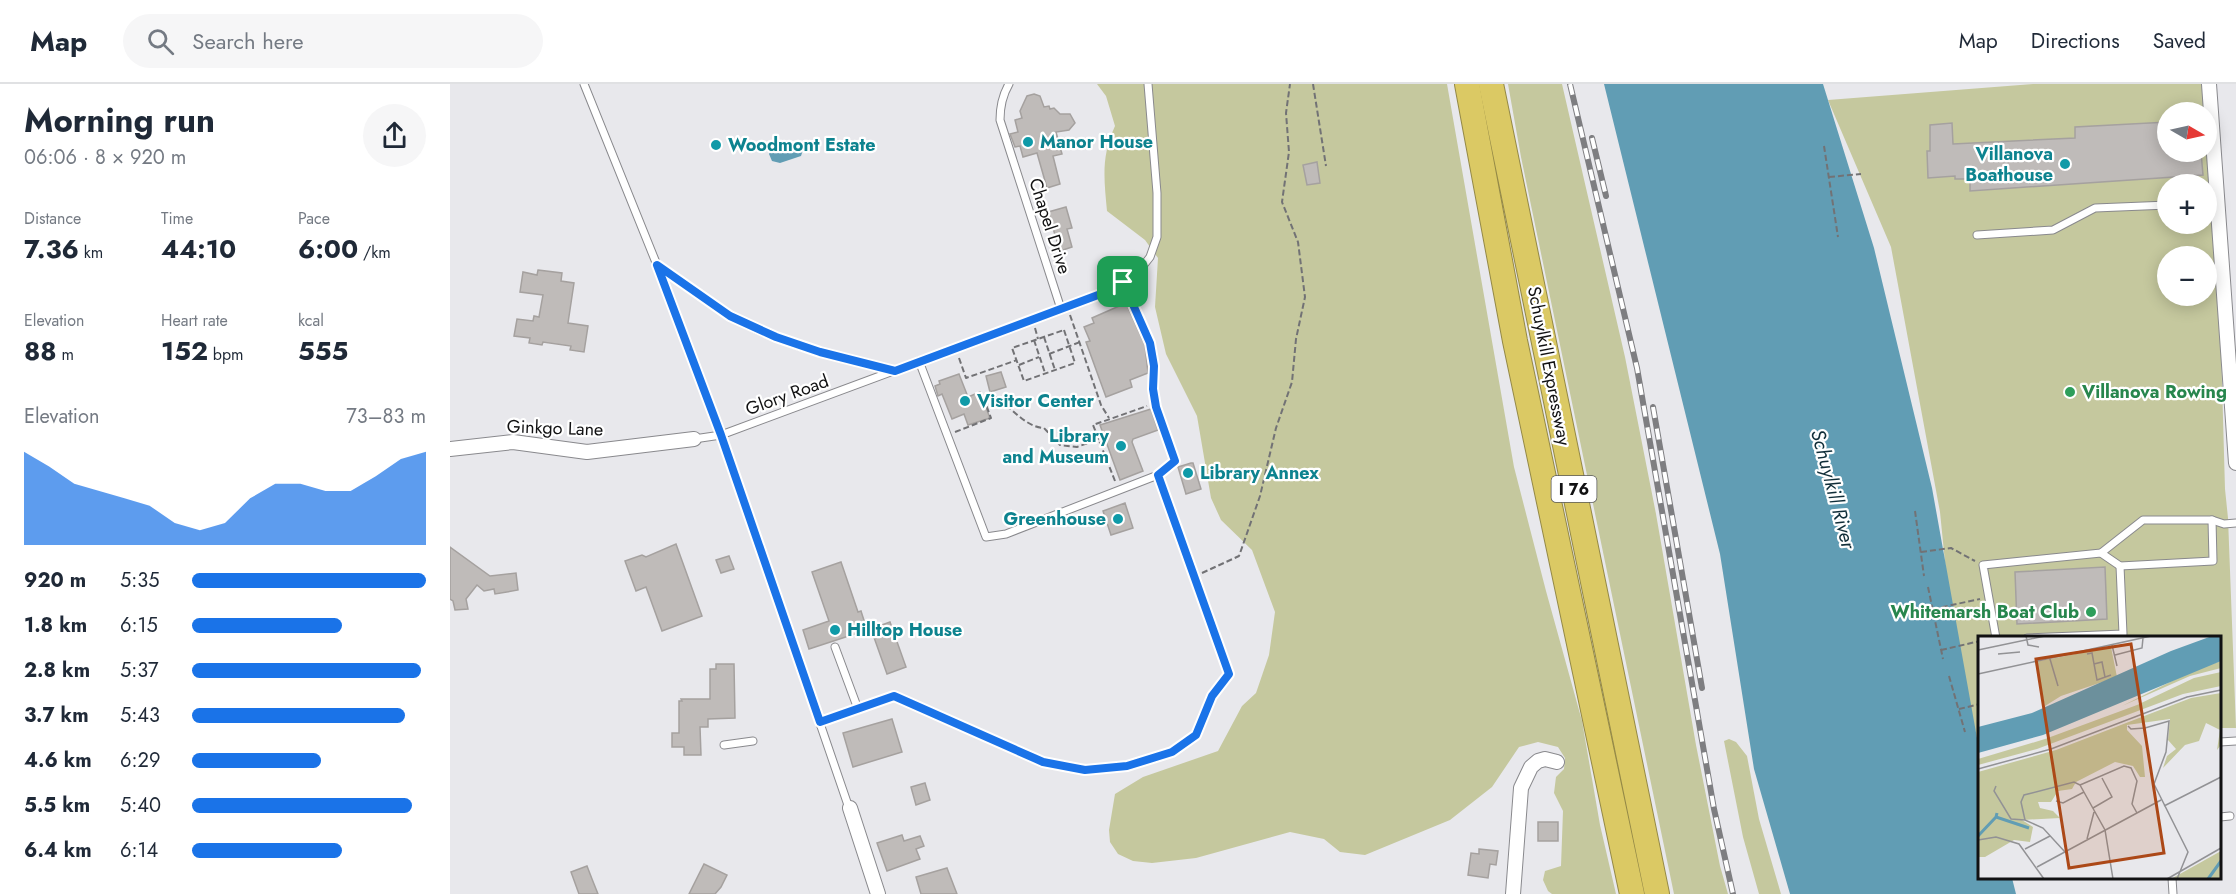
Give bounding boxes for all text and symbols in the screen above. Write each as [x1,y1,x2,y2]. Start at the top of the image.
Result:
search box [123,14,543,68]
text: Map [30,21,87,62]
icon: search [144,25,177,58]
text: Search here [192,25,304,57]
text: Map [1959,26,1998,56]
text: Directions [2031,26,2120,56]
text: Saved [2153,26,2206,56]
text: Morning run [24,97,215,144]
north arrow [2157,102,2217,162]
map controls [2157,102,2217,306]
button: share [363,104,426,167]
place label: Manor House [1040,129,1153,155]
place label: Woodmont Estate [728,132,875,158]
marker: Manor House [1021,135,1035,149]
marker: Woodmont Estate [709,138,723,152]
place label: Villanova Boathouse [1965,141,2053,188]
text: 06:06 · 8 × 920 m [24,143,186,172]
marker: Villanova Boathouse [2058,157,2072,171]
button: + [2157,174,2217,234]
street label: Chapel Drive [1022,175,1078,277]
text: Distance [24,207,81,230]
text: Time [161,207,193,230]
text: Pace [298,207,330,230]
text: 7.36 [24,230,79,268]
text: 44:10 [161,230,236,268]
text: 6:00 [298,230,358,268]
text: km [79,241,103,264]
text: /km [358,241,391,264]
button: − [2157,246,2217,306]
pin [1097,256,1148,307]
icon: arrive [1106,265,1139,298]
street label: Schuylkill Expressway [1521,284,1577,448]
text: Elevation [24,309,84,332]
text: Heart rate [161,309,228,332]
text: kcal [298,309,324,332]
text: 88 [24,332,57,370]
text: 152 [161,332,208,370]
text: 555 [298,332,348,370]
text: m [57,343,74,366]
text: bpm [208,343,244,366]
street label: Glory Road [742,368,832,422]
place label: Villanova Rowing [2081,379,2227,405]
marker: Villanova Rowing [2063,385,2077,399]
place label: Visitor Center [976,388,1095,414]
marker: Visitor Center [958,394,972,408]
text: Elevation [24,402,99,431]
text: 73–83 m [346,402,426,431]
street label: Ginkgo Lane [506,413,604,443]
place label: Library and Museum [1002,423,1110,470]
water label: Schuylkill River [1803,426,1863,553]
marker: Library and Museum [1114,439,1128,453]
place label: Library Annex [1200,460,1319,486]
marker: Library Annex [1181,466,1195,480]
road number: I 76 [1552,476,1596,502]
place label: Greenhouse [1004,506,1106,532]
marker: Greenhouse [1111,512,1125,526]
text: 920 m [24,566,86,595]
text: 5:35 [120,566,159,595]
place label: Whitemarsh Boat Club [1891,599,2079,625]
marker: Whitemarsh Boat Club [2084,605,2098,619]
text: 1.8 km [24,611,87,640]
text: 6:15 [120,611,158,640]
place label: Hilltop House [847,617,962,643]
marker: Hilltop House [828,623,842,637]
inset map [1978,636,2221,879]
text: 2.8 km [24,656,90,685]
text: 5:37 [120,656,158,685]
text: 3.7 km [24,701,89,730]
text: 5:43 [120,701,160,730]
text: 4.6 km [24,746,92,775]
text: 6:29 [120,746,160,775]
text: 5.5 km [24,791,90,820]
text: 5:40 [120,791,161,820]
text: 6.4 km [24,836,92,865]
text: 6:14 [120,836,158,865]

